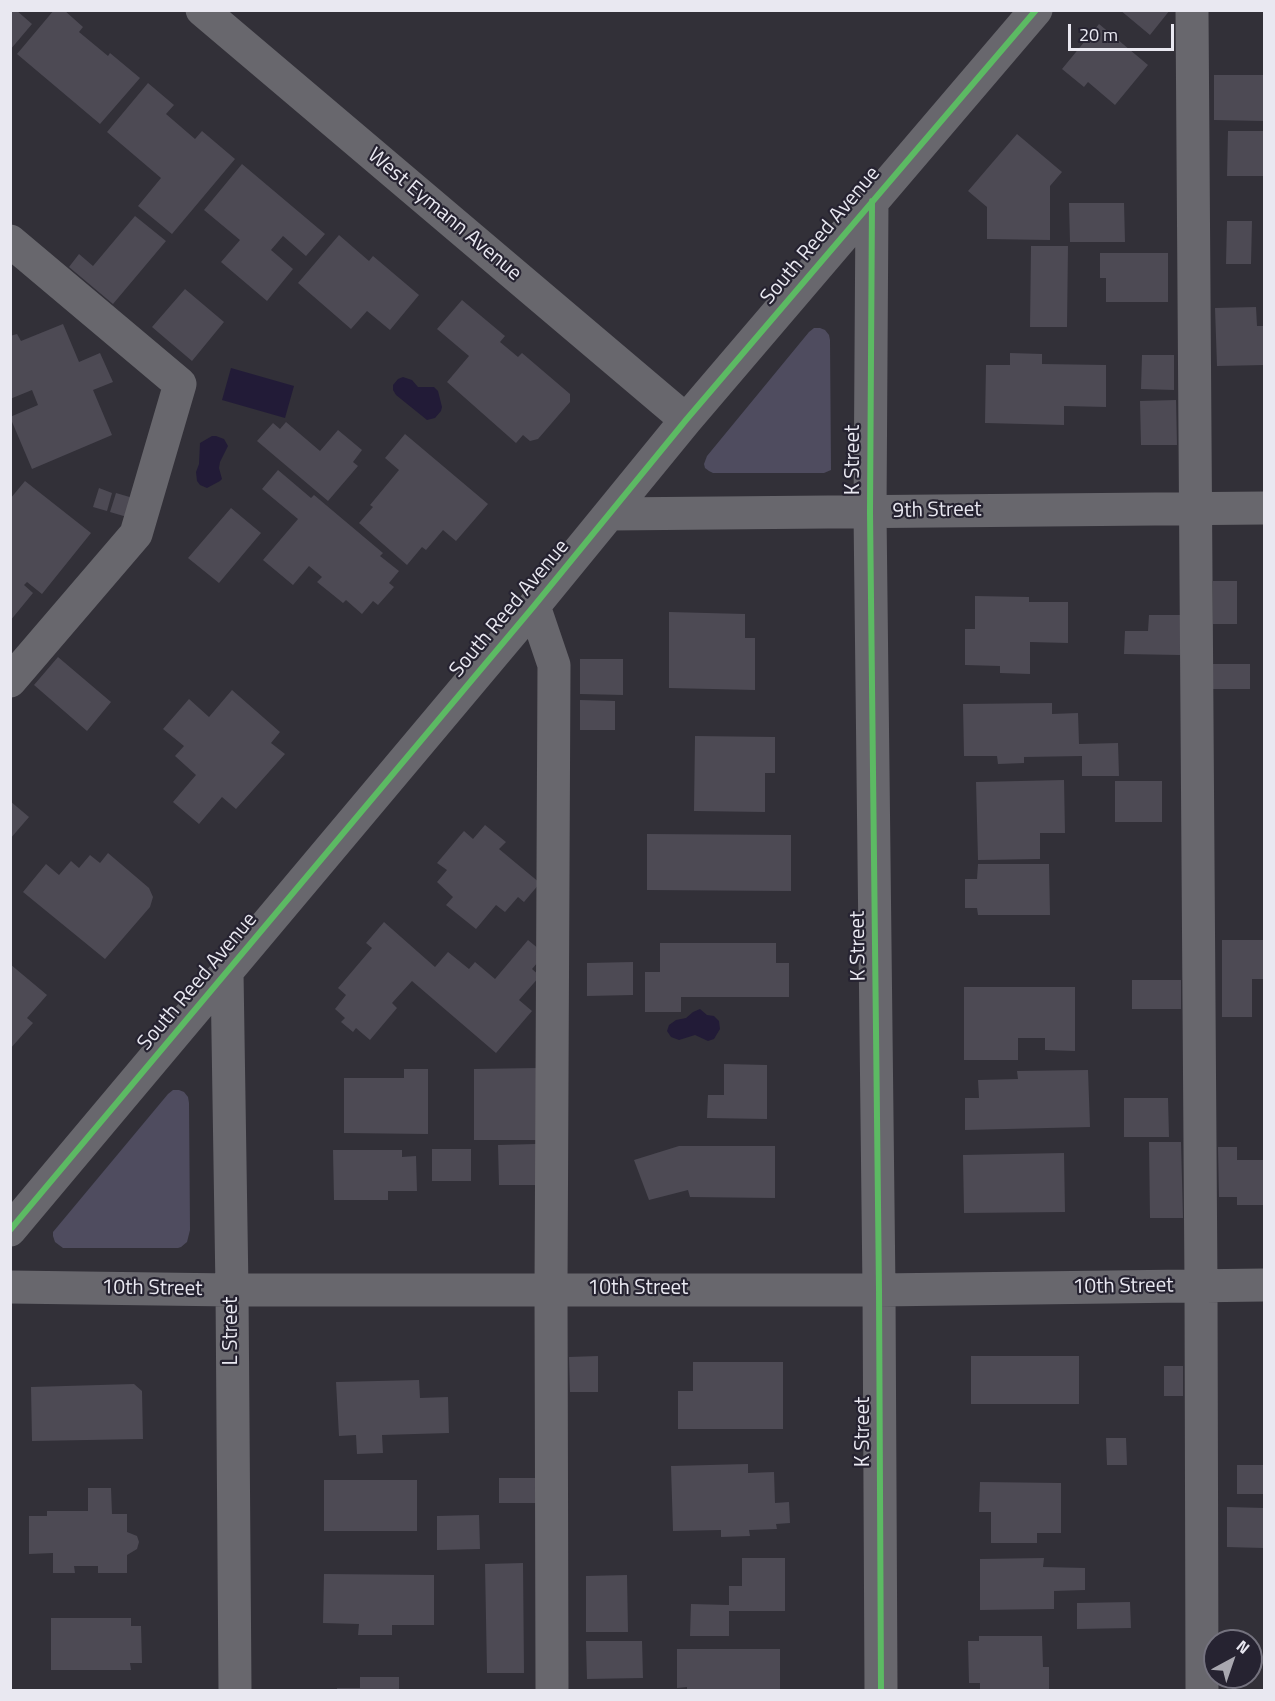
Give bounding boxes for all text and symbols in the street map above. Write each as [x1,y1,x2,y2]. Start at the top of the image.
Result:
scale bar [1071,12,1178,50]
text: 20 m [1079,21,1118,48]
street label: West Eymann Avenue [362,143,526,287]
street label: South Reed Avenue [756,162,886,310]
street label: K Street [841,425,867,495]
street label: 9th Street [892,498,982,524]
street label: South Reed Avenue [445,535,575,683]
street label: South Reed Avenue [133,908,263,1056]
street label: K Street [846,910,872,982]
street label: 10th Street [1072,1274,1174,1300]
street label: 10th Street [101,1276,203,1302]
street label: 10th Street [588,1276,688,1302]
street label: L Street [219,1297,245,1365]
street label: K Street [851,1397,877,1467]
north arrow [1203,1629,1263,1689]
text: N [1231,1634,1255,1660]

